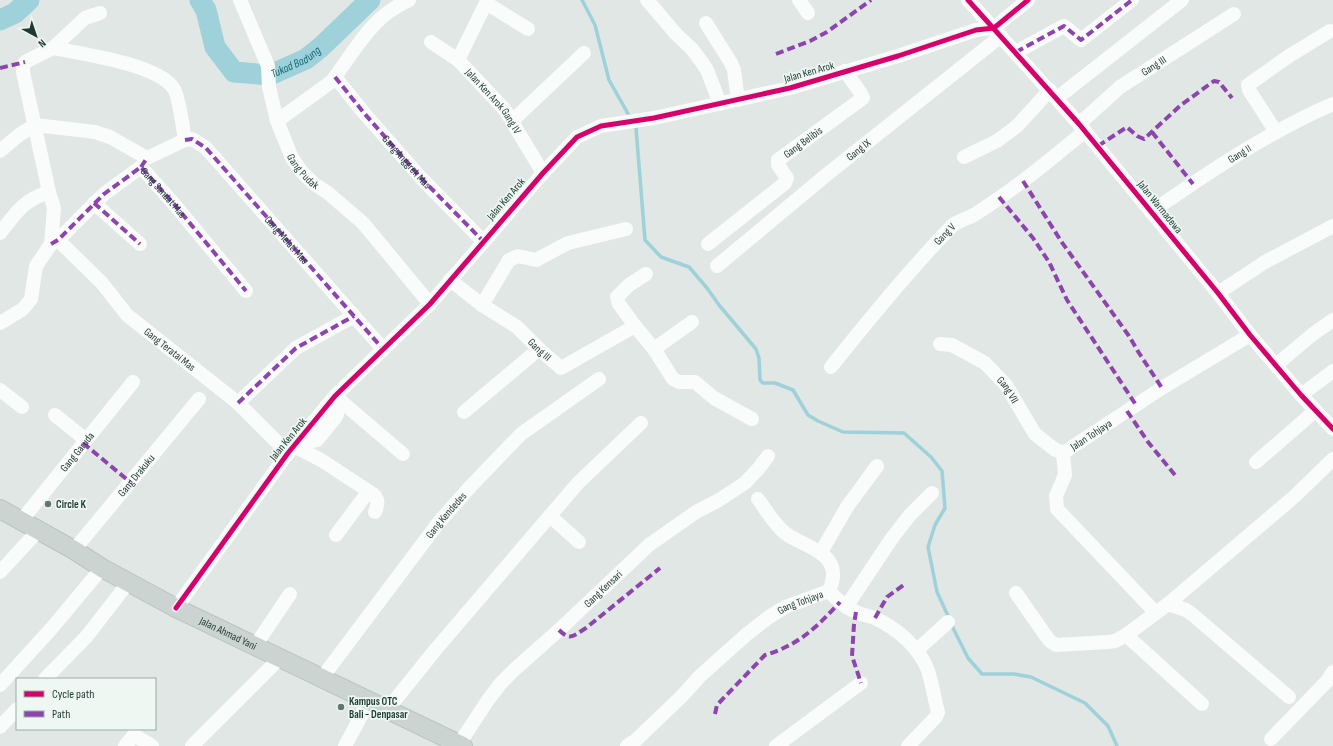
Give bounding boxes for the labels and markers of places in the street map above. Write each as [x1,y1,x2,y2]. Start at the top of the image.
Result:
place label: Circle K [56,498,86,511]
marker: Circle K [43,499,53,509]
place label: Kampus OTC Bali - Denpasar [349,695,408,721]
marker: Kampus OTC Bali - Denpasar [336,702,346,712]

